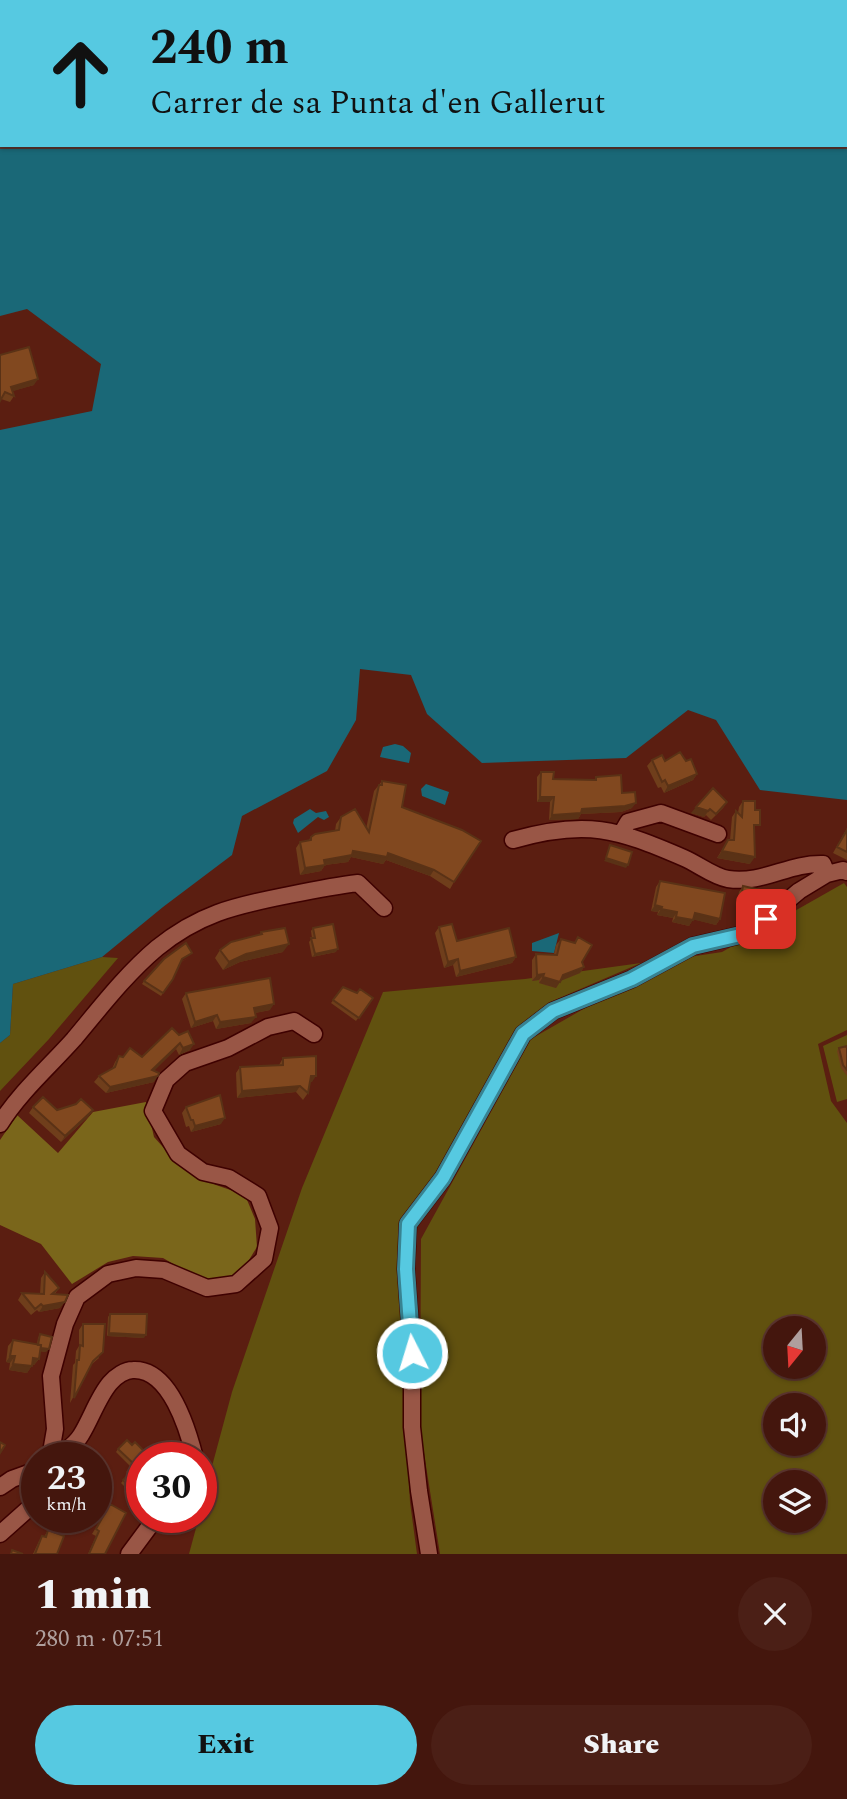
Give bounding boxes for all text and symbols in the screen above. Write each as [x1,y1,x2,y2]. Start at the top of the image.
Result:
text: 240 m [150,11,289,86]
icon: ahead [35,28,126,119]
text: Carrer de sa Punta d'en Gallerut [150,79,606,128]
pin [736,889,796,949]
icon: arrive [747,900,785,938]
position arrow [375,1316,449,1390]
north arrow [763,1316,826,1379]
map controls [763,1316,826,1533]
button: sound [763,1393,826,1456]
speed limit sign: 30 [126,1442,217,1533]
text: 23 [47,1452,86,1505]
button: layers [763,1470,826,1533]
text: km/h [46,1491,87,1518]
text: 1 min [35,1564,151,1627]
button: close [738,1577,812,1651]
text: 280 m · 07:51 [35,1622,164,1657]
button: Exit [35,1705,417,1785]
button: Share [431,1705,812,1785]

